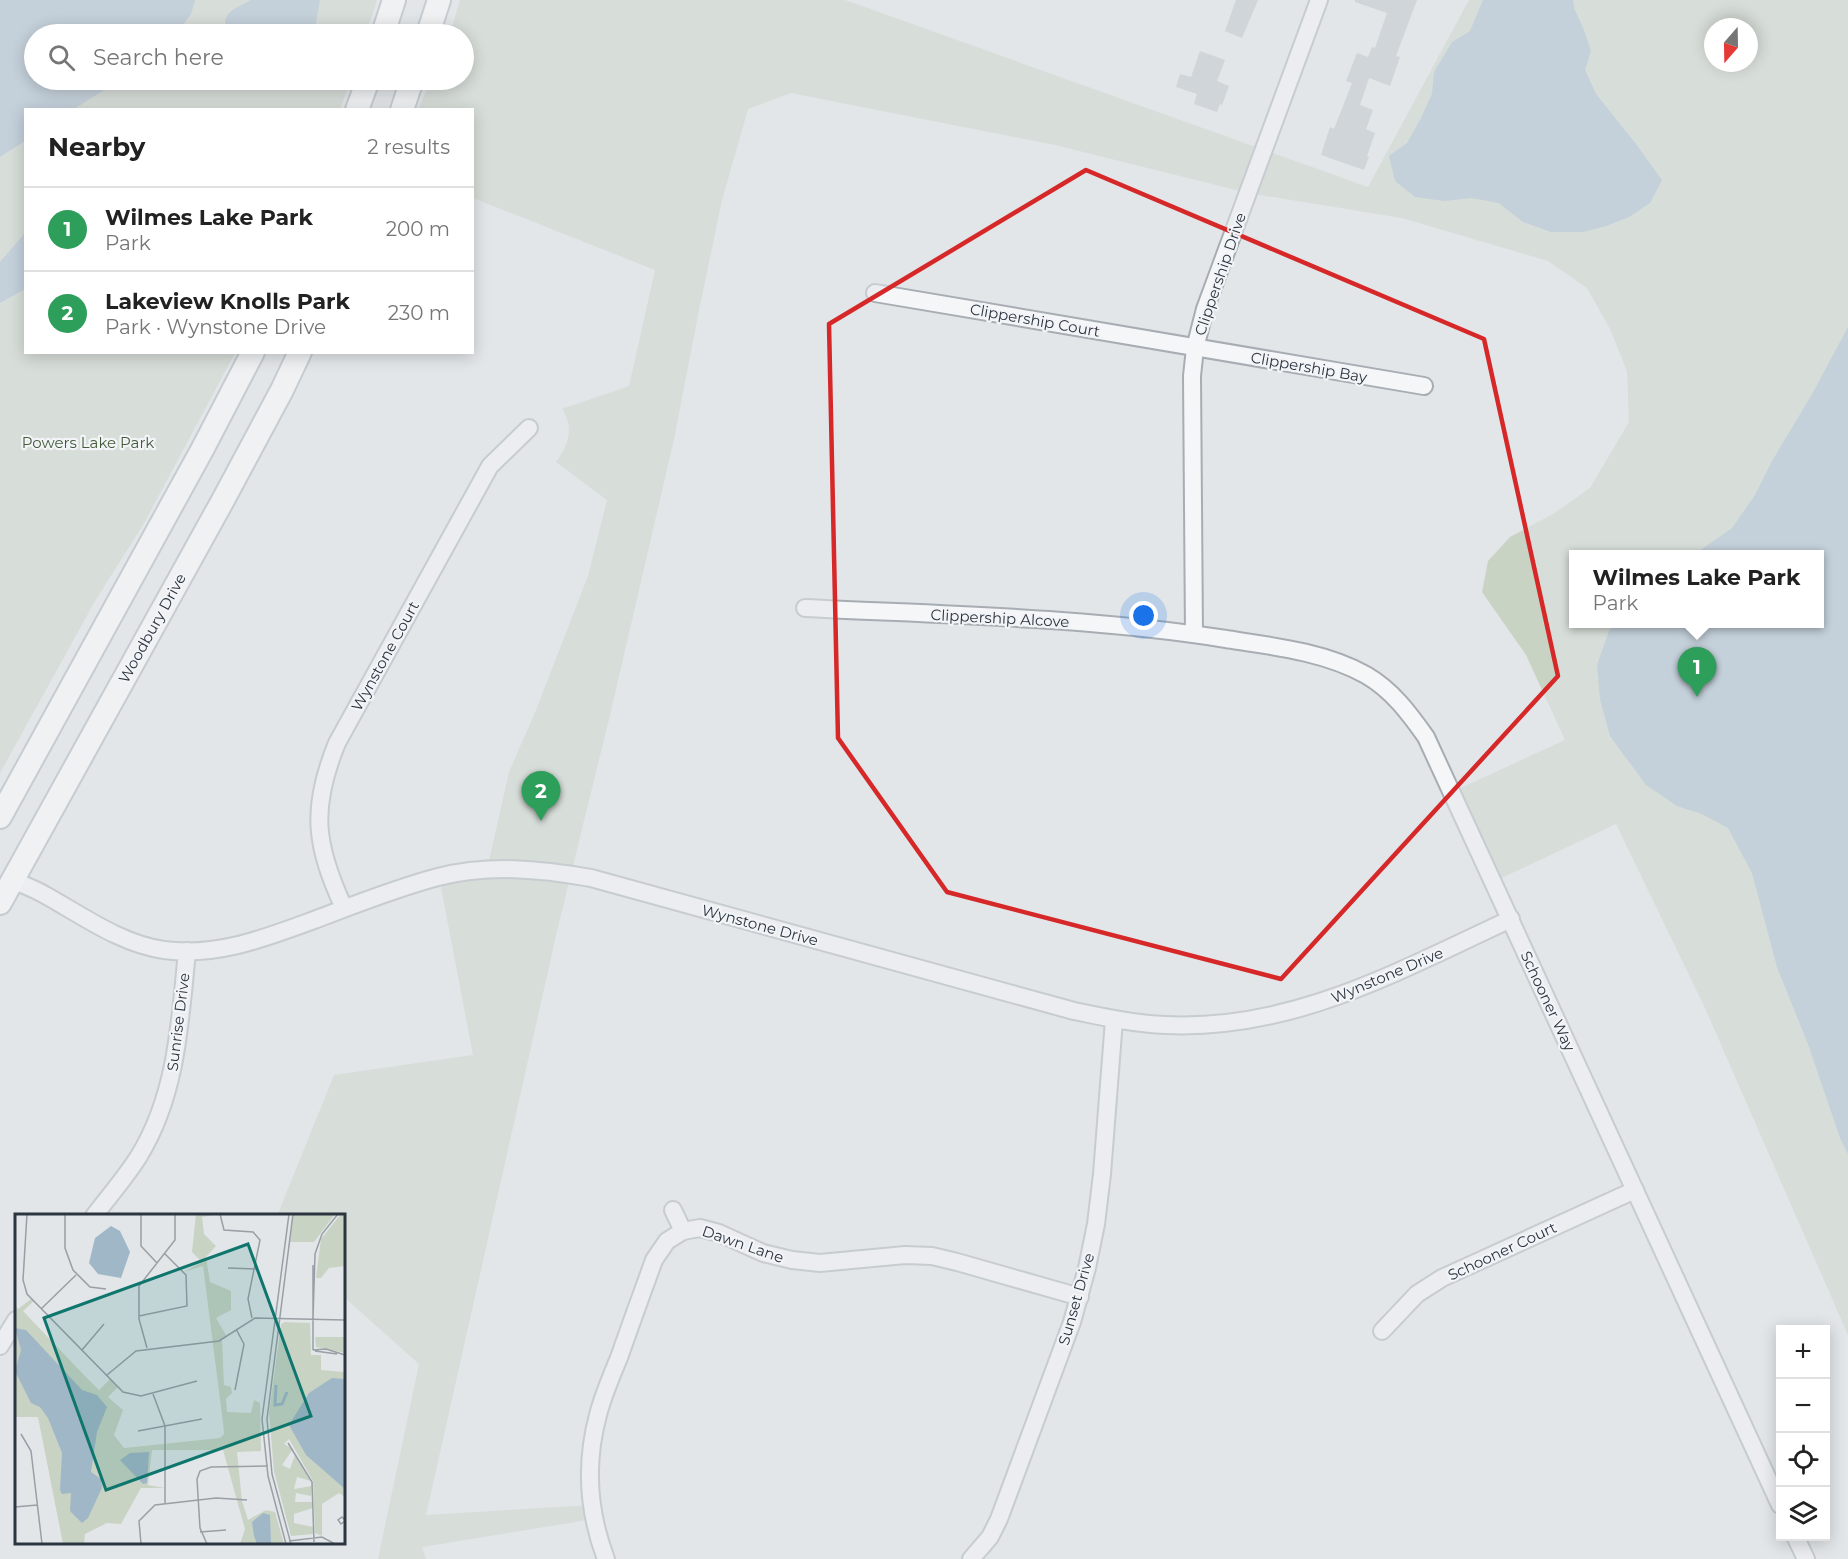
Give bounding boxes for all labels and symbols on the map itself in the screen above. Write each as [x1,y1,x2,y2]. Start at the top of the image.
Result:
north arrow [1704,18,1758,72]
street label: Clippership Drive [1190,210,1250,338]
street label: Clippership Court [968,299,1102,341]
street label: Clippership Bay [1249,347,1369,387]
park label: Powers Lake Park [22,433,154,452]
street label: Woodbury Drive [114,570,190,686]
street label: Wynstone Court [347,598,423,714]
your location [1129,601,1158,630]
street label: Clippership Alcove [930,605,1070,631]
pin: 1 [1678,648,1716,697]
pin: 2 [522,772,560,821]
street label: Wynstone Drive [700,900,820,950]
street label: Wynstone Drive [1328,943,1446,1007]
street label: Schooner Way [1517,948,1580,1055]
street label: Sunrise Drive [163,972,193,1072]
inset map [15,1214,345,1544]
street label: Schooner Court [1445,1218,1559,1284]
street label: Dawn Lane [700,1221,786,1267]
street label: Sunset Drive [1054,1251,1098,1347]

